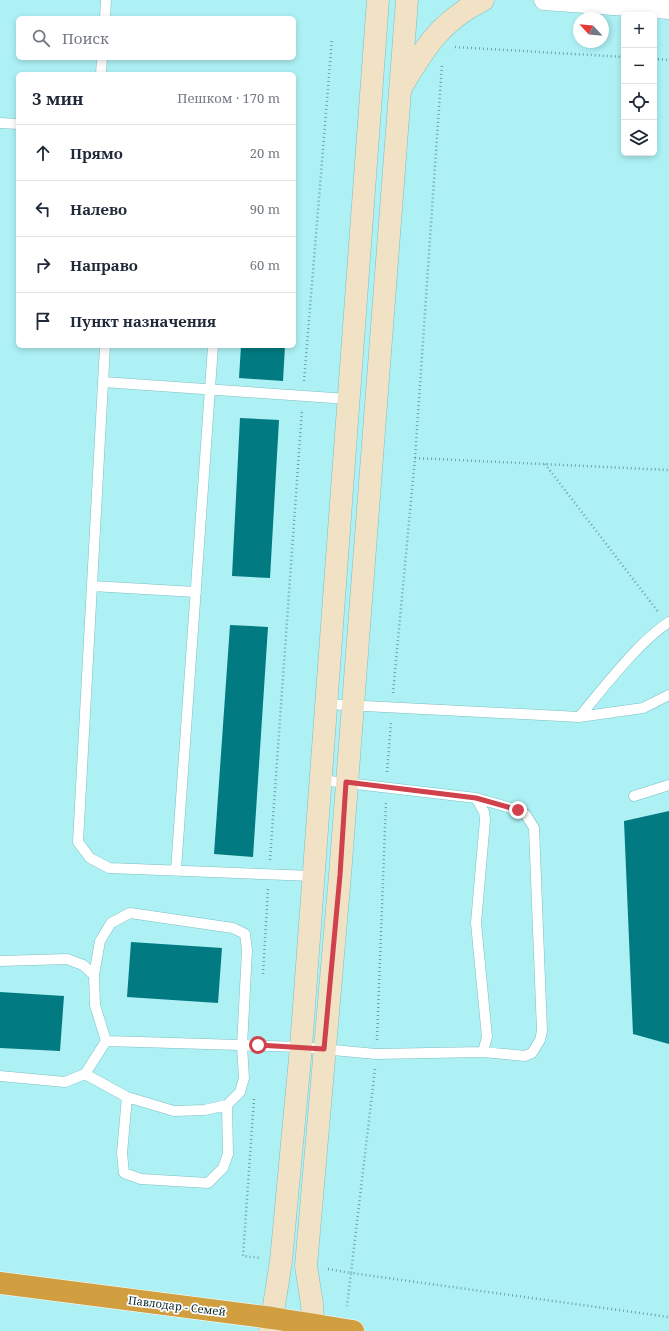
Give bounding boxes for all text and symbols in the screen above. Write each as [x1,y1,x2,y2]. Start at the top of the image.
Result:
north arrow [573,12,609,48]
map controls [621,12,657,156]
button: + [621,12,657,48]
search box [16,16,296,60]
icon: search [30,27,52,49]
text: Поиск [62,28,109,48]
button: − [621,48,657,84]
button: locate [621,84,657,120]
text: 3 мин [32,87,84,110]
text: Пешком · 170 m [177,89,280,107]
button: layers [621,120,657,156]
icon: ahead [32,142,54,164]
text: Прямо [70,143,123,163]
text: 20 m [250,144,280,162]
icon: left [32,198,54,220]
text: Налево [70,199,127,219]
text: 90 m [250,200,280,218]
icon: right [32,254,54,276]
text: Направо [70,255,138,275]
text: 60 m [250,256,280,274]
icon: arrive [32,310,54,332]
text: Пункт назначения [70,311,216,331]
route end [509,801,527,819]
route start [249,1036,267,1054]
street label: Павлодар - Семей [127,1292,227,1319]

